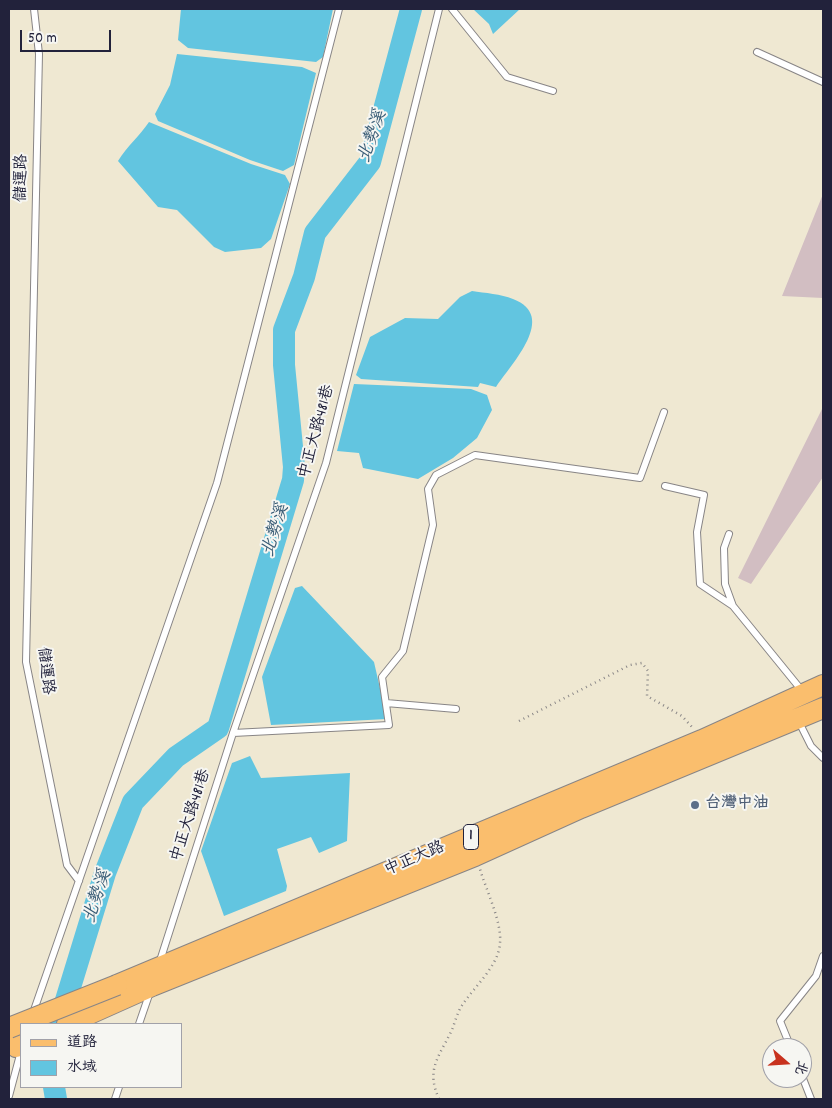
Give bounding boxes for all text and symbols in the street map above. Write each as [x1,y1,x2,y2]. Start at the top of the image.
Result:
scale bar [22,20,114,52]
text: 50 m [28,28,57,50]
water label: 北勢溪 [355,108,393,166]
street label: 儲運路 [13,154,33,202]
street label: 中正大路481巷 [296,383,340,481]
water label: 北勢溪 [259,502,295,560]
street label: 儲運路 [32,646,56,696]
street label: 中正大路481巷 [168,767,216,865]
place label: 台灣中油 [705,795,769,815]
marker: 台灣中油 [689,799,701,811]
road number: 1 [464,824,478,850]
street label: 中正大路 [382,839,448,881]
water label: 北勢溪 [80,868,118,926]
legend [20,1023,182,1088]
text: 道路 [67,1032,97,1054]
north arrow [762,1038,812,1088]
text: 水域 [67,1057,97,1079]
text: 北 [789,1058,812,1077]

